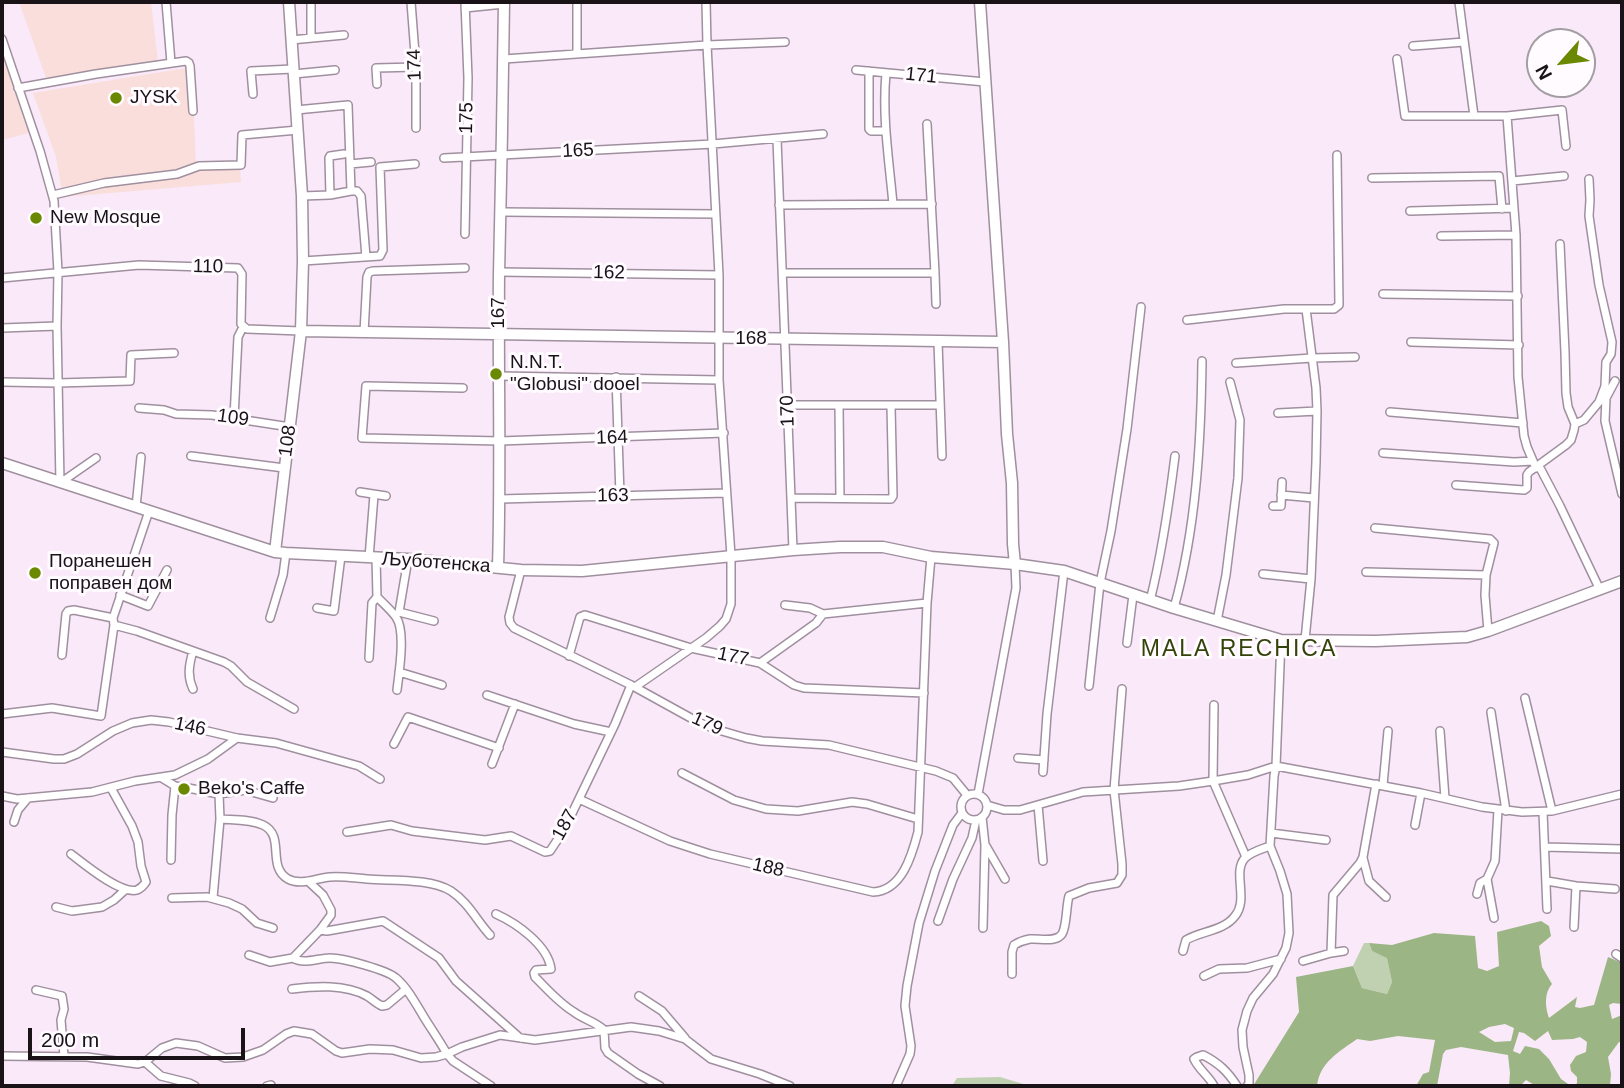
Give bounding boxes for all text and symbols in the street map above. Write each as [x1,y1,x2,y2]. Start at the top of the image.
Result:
north arrow [1526,28,1596,98]
street label: 174 [403,49,427,81]
text: N [1531,61,1556,83]
street label: 171 [904,63,938,89]
place label: JYSK [130,87,178,109]
marker: JYSK [108,90,124,106]
street label: 175 [455,102,479,134]
street label: 165 [562,139,594,163]
place label: New Mosque [50,207,161,229]
marker: New Mosque [28,210,44,226]
street label: 110 [193,255,223,279]
street label: 162 [593,261,625,285]
street label: 167 [488,297,510,329]
street label: 168 [735,328,767,350]
place label: N.N.T. "Globusi" dooel [510,352,640,396]
marker: N.N.T. "Globusi" dooel [488,366,504,382]
street label: 170 [776,395,800,427]
street label: 109 [216,405,250,431]
street label: 108 [275,424,301,458]
street label: 164 [596,426,628,450]
street label: 163 [597,484,629,508]
street label: Љуботенска [381,548,491,578]
place label: Поранешен поправен дом [49,551,172,595]
marker: Поранешен поправен дом [27,565,43,581]
district label: MALA RECHICA [1142,636,1336,664]
street label: 177 [715,643,751,671]
street label: 179 [688,707,726,741]
street label: 146 [172,713,208,741]
place label: Beko's Caffe [198,778,305,800]
marker: Beko's Caffe [176,781,192,797]
street label: 187 [547,806,583,844]
street label: 188 [750,853,786,883]
scale bar [32,1014,248,1058]
text: 200 m [41,1028,99,1051]

